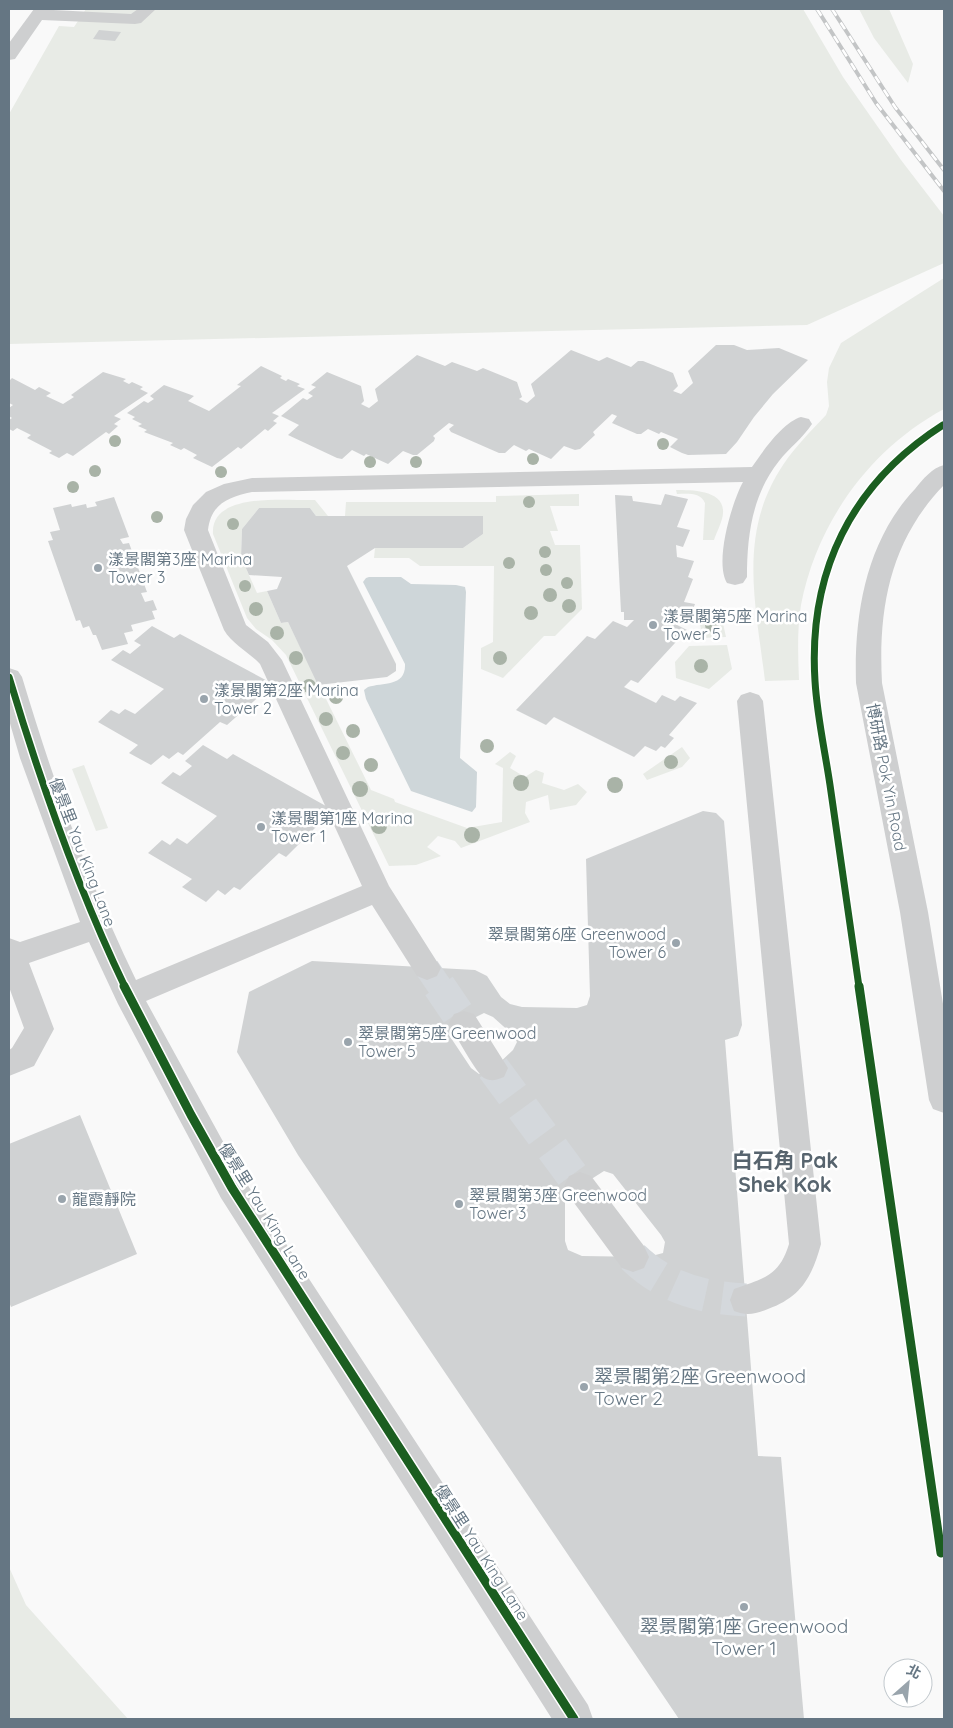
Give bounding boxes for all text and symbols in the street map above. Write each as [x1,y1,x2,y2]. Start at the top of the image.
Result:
place label: 漾景閣第3座 Marina Tower 3 [108,549,252,587]
marker: 漾景閣第3座 Marina Tower 3 [92,562,104,574]
place label: 漾景閣第5座 Marina Tower 5 [663,606,808,644]
marker: 漾景閣第5座 Marina Tower 5 [647,619,659,631]
place label: 漾景閣第2座 Marina Tower 2 [214,680,359,718]
marker: 漾景閣第2座 Marina Tower 2 [198,693,210,705]
street label: 博研路 Pok Yin Road [863,701,911,853]
street label: 優景里 Yau King Lane [45,775,121,929]
place label: 漾景閣第1座 Marina Tower 1 [271,808,413,846]
marker: 漾景閣第1座 Marina Tower 1 [255,821,267,833]
place label: 翠景閣第6座 Greenwood Tower 6 [488,924,666,962]
marker: 翠景閣第6座 Greenwood Tower 6 [670,937,682,949]
place label: 翠景閣第5座 Greenwood Tower 5 [358,1023,536,1061]
marker: 翠景閣第5座 Greenwood Tower 5 [342,1036,354,1048]
street label: 優景里 Yau King Lane [215,1139,315,1283]
district label: 白石角 Pak Shek Kok [732,1147,838,1197]
place label: 翠景閣第3座 Greenwood Tower 3 [469,1185,647,1223]
place label: 龍霞靜院 [72,1189,136,1209]
marker: 龍霞靜院 [56,1193,68,1205]
marker: 翠景閣第3座 Greenwood Tower 3 [453,1198,465,1210]
place label: 翠景閣第2座 Greenwood Tower 2 [594,1364,806,1410]
marker: 翠景閣第2座 Greenwood Tower 2 [578,1381,590,1393]
street label: 優景里 Yau King Lane [431,1480,533,1624]
marker: 翠景閣第1座 Greenwood Tower 1 [738,1601,750,1613]
place label: 翠景閣第1座 Greenwood Tower 1 [640,1614,848,1660]
north arrow [883,1658,933,1708]
text: 北 [904,1660,924,1683]

